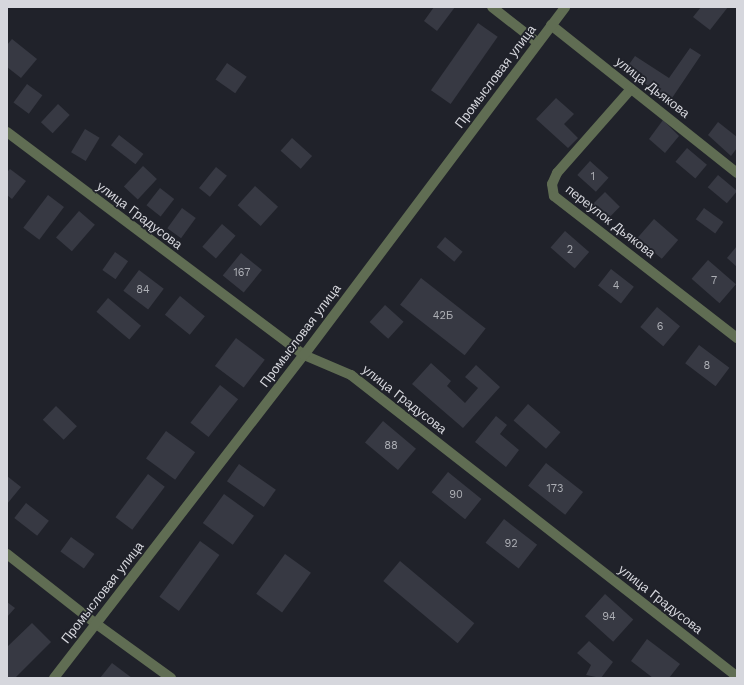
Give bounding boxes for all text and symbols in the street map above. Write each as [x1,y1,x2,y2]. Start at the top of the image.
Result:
street label: Промысловая улица [452,22,540,132]
street label: улица Дьякова [612,54,692,122]
house number: 1 [591,170,595,184]
street label: улица Градусова [93,179,185,253]
street label: переулок Дьякова [562,182,658,262]
house number: 2 [567,243,573,257]
house number: 167 [233,266,251,280]
house number: 7 [711,274,717,288]
house number: 4 [613,279,619,293]
street label: Промысловая улица [257,281,345,391]
house number: 84 [136,283,150,297]
house number: 42Б [433,309,453,323]
house number: 6 [657,320,663,334]
house number: 8 [704,359,710,373]
street label: улица Градусова [359,362,449,438]
house number: 88 [384,439,398,453]
house number: 173 [547,482,563,496]
house number: 90 [449,488,463,502]
house number: 92 [504,537,518,551]
street label: Промысловая улица [58,539,148,647]
street label: улица Градусова [615,562,705,638]
house number: 94 [602,610,616,624]

